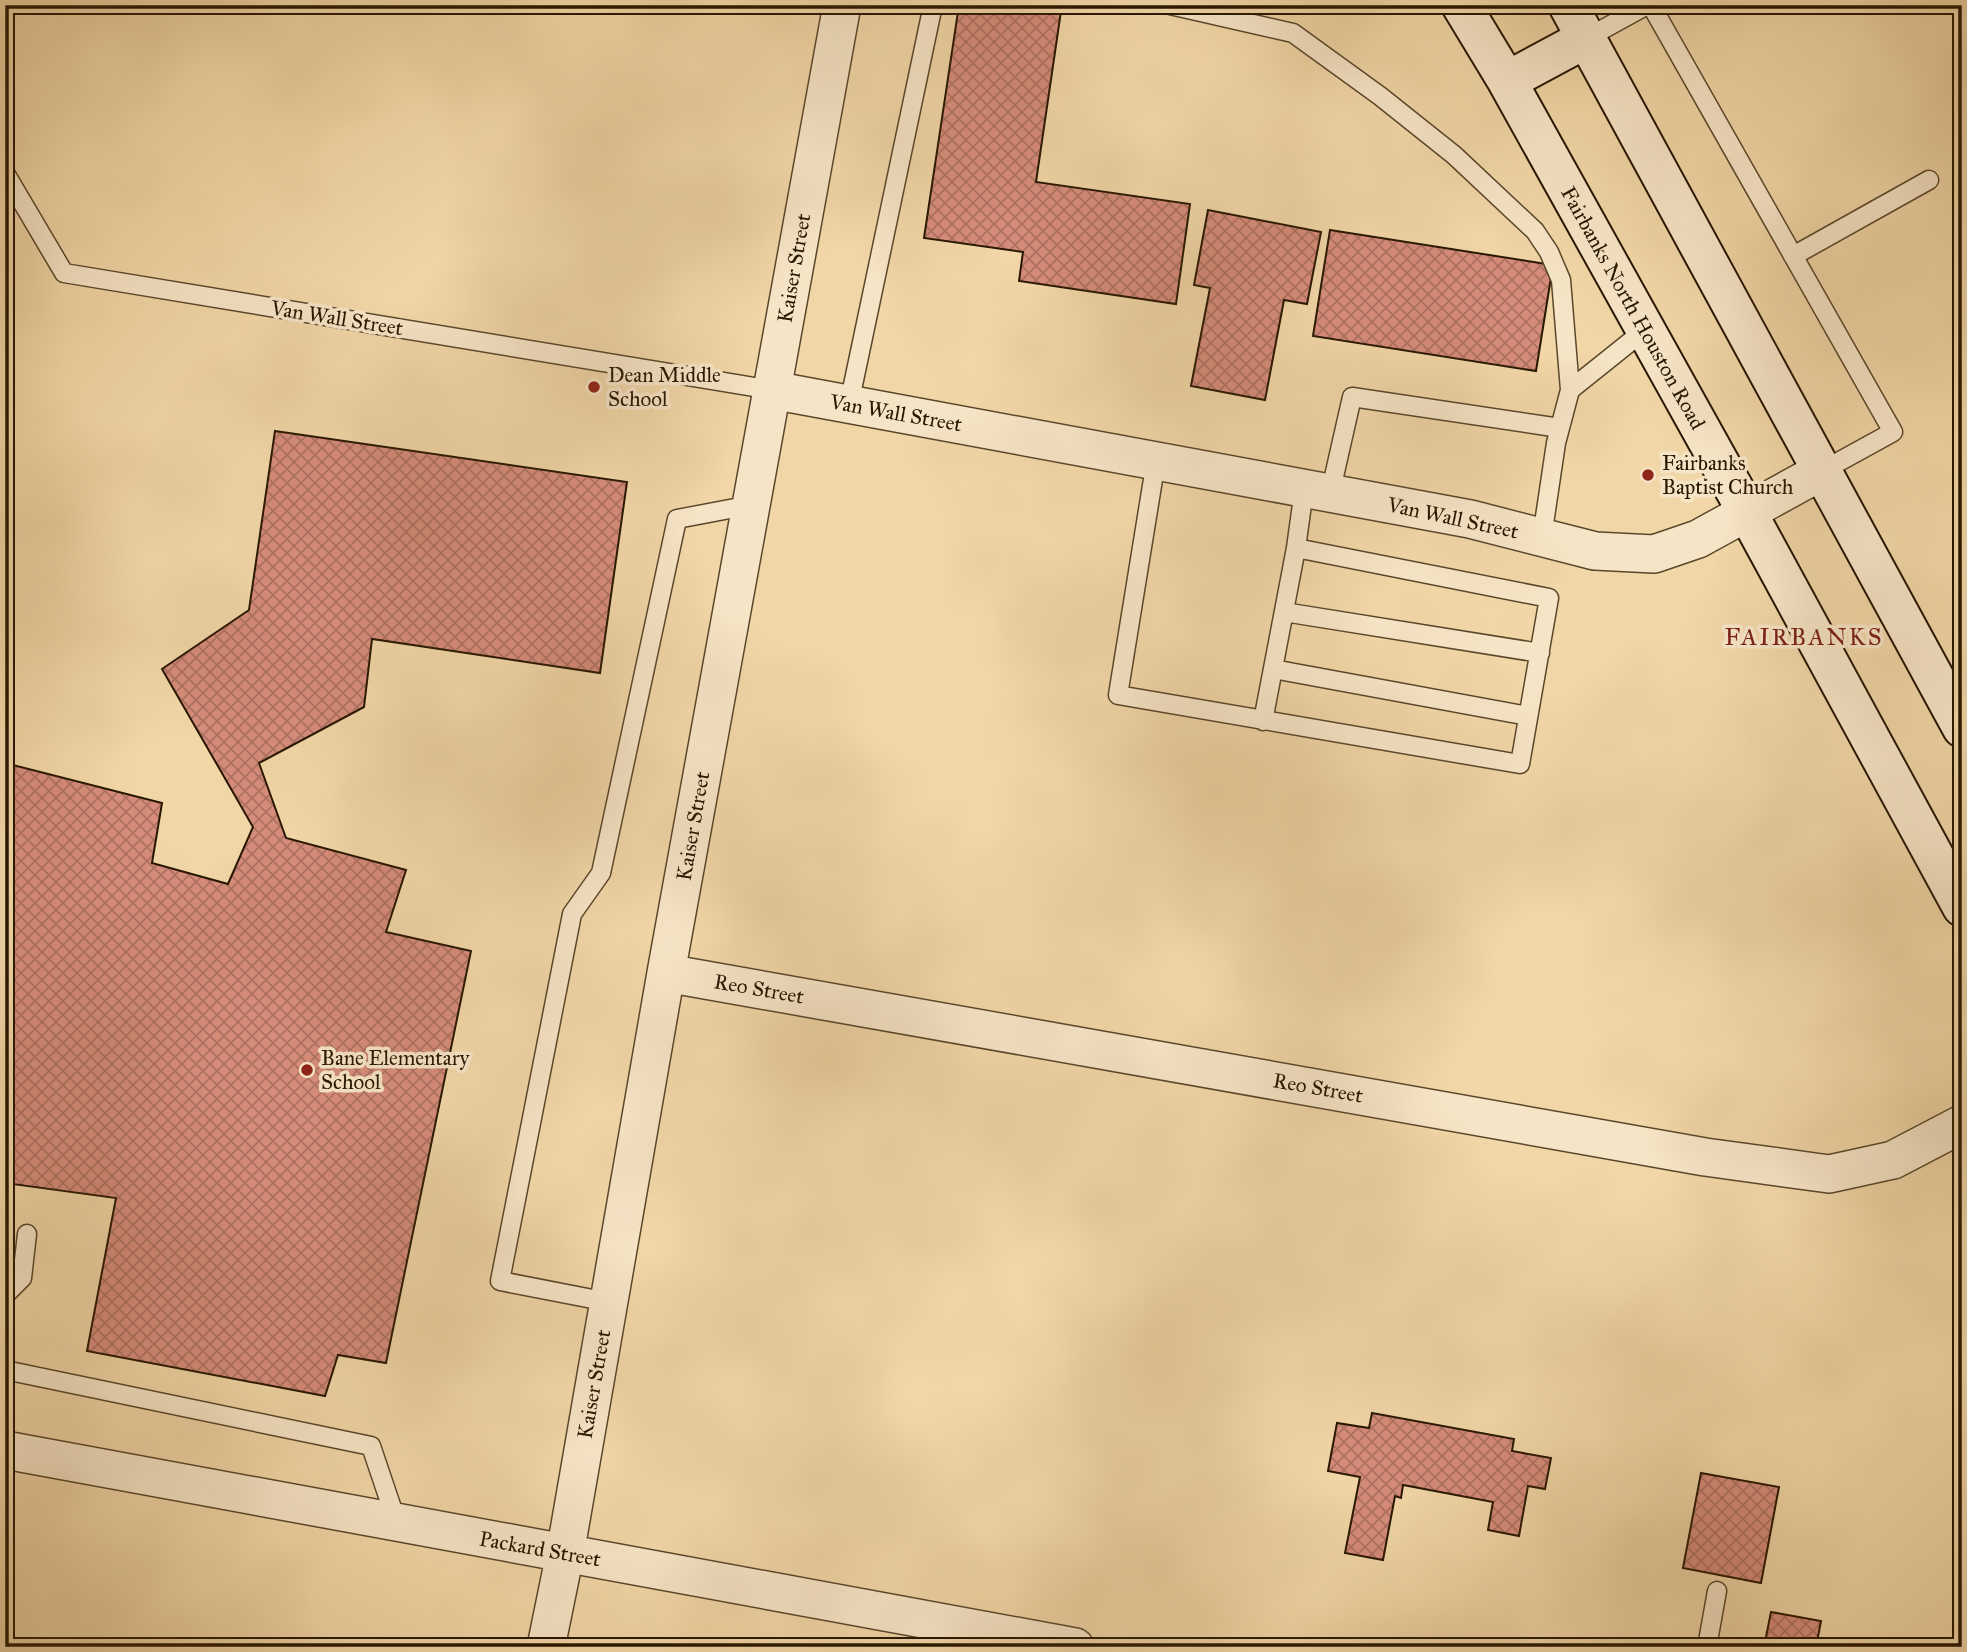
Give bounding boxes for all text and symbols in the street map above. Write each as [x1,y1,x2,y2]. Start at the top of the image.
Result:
street label: Fairbanks North Houston Road [1555,182,1711,435]
street label: Kaiser Street [772,211,816,325]
street label: Van Wall Street [268,295,406,341]
place label: Dean Middle School [608,362,721,412]
marker: Dean Middle School [586,379,602,395]
street label: Van Wall Street [827,388,965,437]
place label: Fairbanks Baptist Church [1662,450,1794,500]
marker: Fairbanks Baptist Church [1640,467,1656,483]
street label: Van Wall Street [1384,491,1522,545]
district label: FAIRBANKS [1724,622,1884,652]
street label: Kaiser Street [671,769,715,883]
street label: Reo Street [712,968,807,1010]
place label: Bane Elementary School [321,1045,471,1095]
marker: Bane Elementary School [299,1062,315,1078]
street label: Reo Street [1271,1067,1366,1109]
street label: Kaiser Street [572,1327,616,1441]
street label: Packard Street [477,1526,603,1573]

